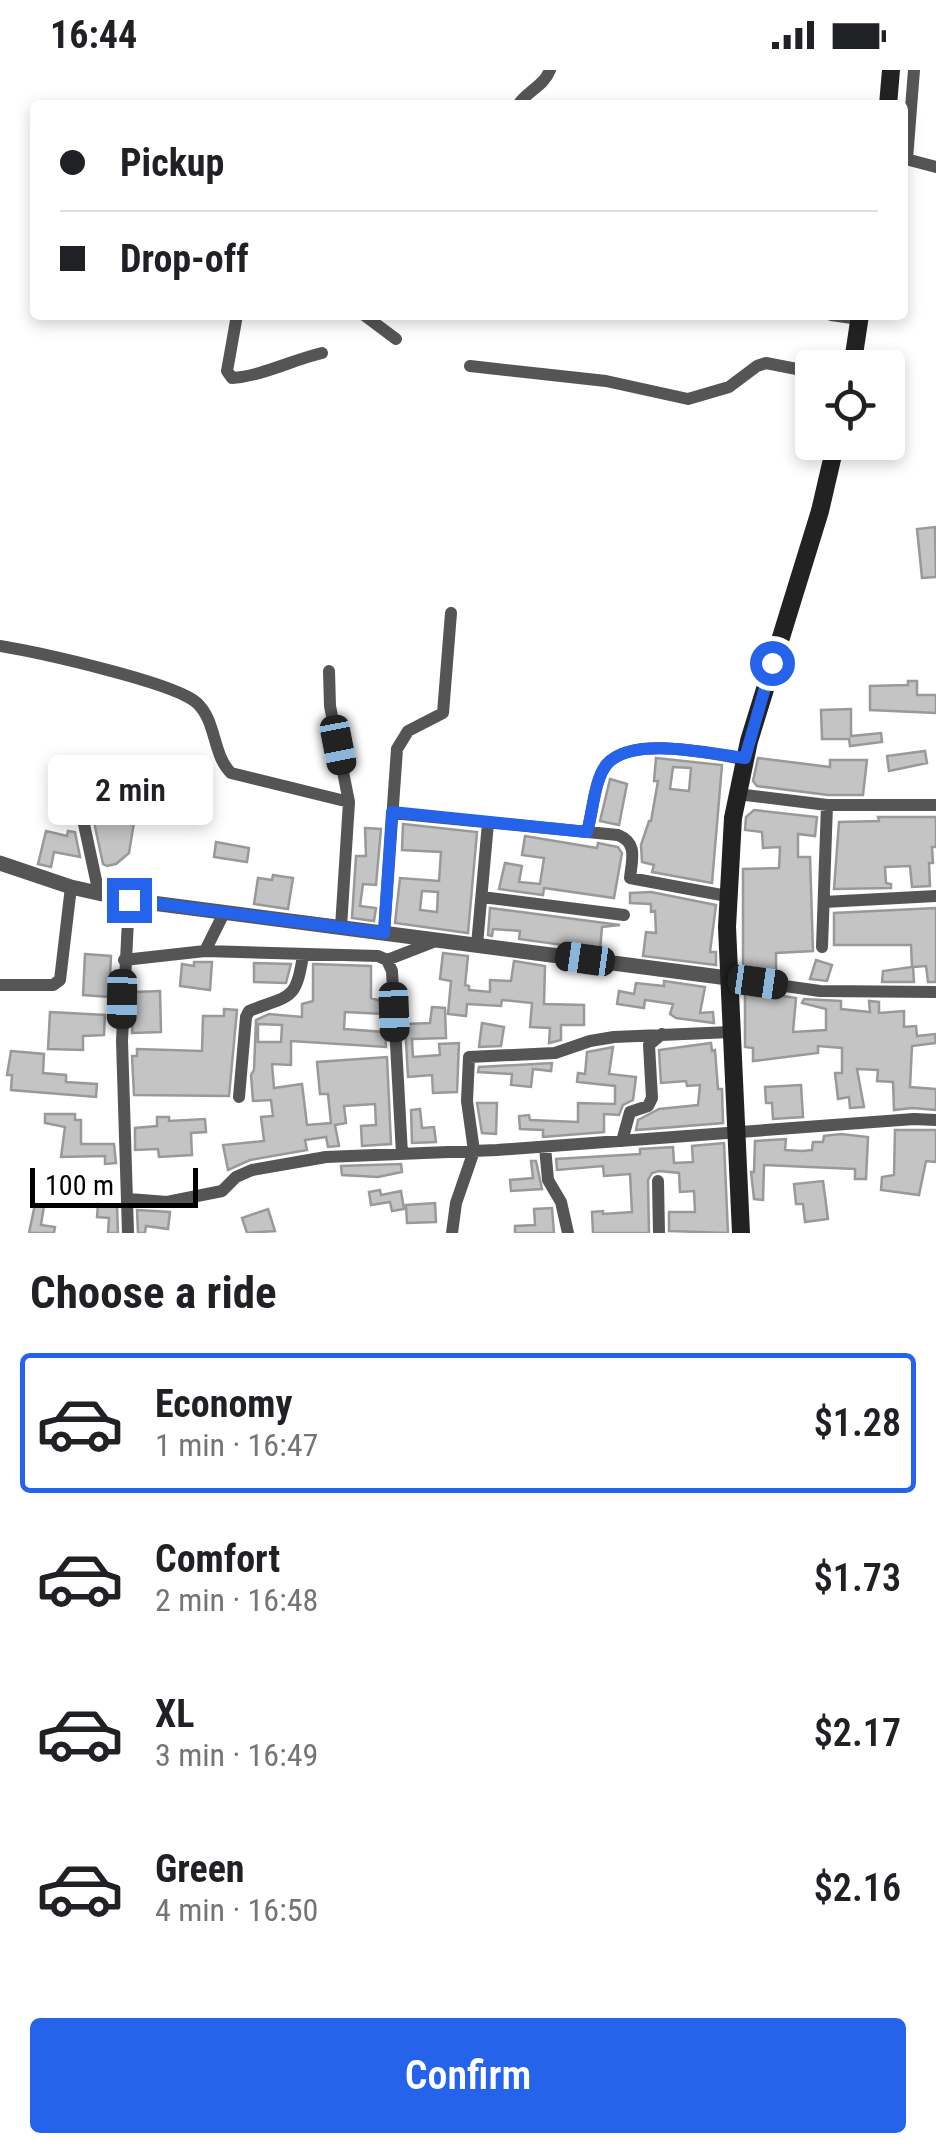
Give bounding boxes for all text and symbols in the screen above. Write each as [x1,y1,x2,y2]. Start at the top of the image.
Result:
text: 16:44 [50,13,137,57]
text: Pickup [120,141,224,185]
text: Drop-off [120,237,249,281]
map controls [795,350,905,460]
button: locate [795,350,905,460]
route start [750,641,795,686]
car [318,713,358,777]
callout: 2 min [46,755,212,825]
text: 2 min [95,771,166,809]
route end [107,878,152,923]
car [553,940,617,978]
car [726,963,790,1001]
car [106,969,138,1029]
car [378,981,410,1043]
scale bar [30,1163,198,1208]
text: 100 m [45,1169,114,1202]
text: Choose a ride [30,1266,277,1319]
icon: car [35,1378,125,1468]
text: Economy [155,1382,292,1426]
text: $1.28 [814,1401,901,1445]
text: 1 min · 16:47 [155,1426,318,1464]
icon: car [35,1533,125,1623]
text: Comfort [155,1537,280,1581]
text: $1.73 [814,1556,901,1600]
text: 2 min · 16:48 [155,1581,318,1619]
icon: car [35,1688,125,1778]
text: XL [155,1692,194,1736]
text: $2.17 [814,1711,901,1755]
text: 3 min · 16:49 [155,1736,318,1774]
icon: car [35,1843,125,1933]
text: Green [155,1847,245,1891]
text: $2.16 [814,1866,901,1910]
text: 4 min · 16:50 [155,1891,318,1929]
button: Confirm [30,2018,906,2133]

